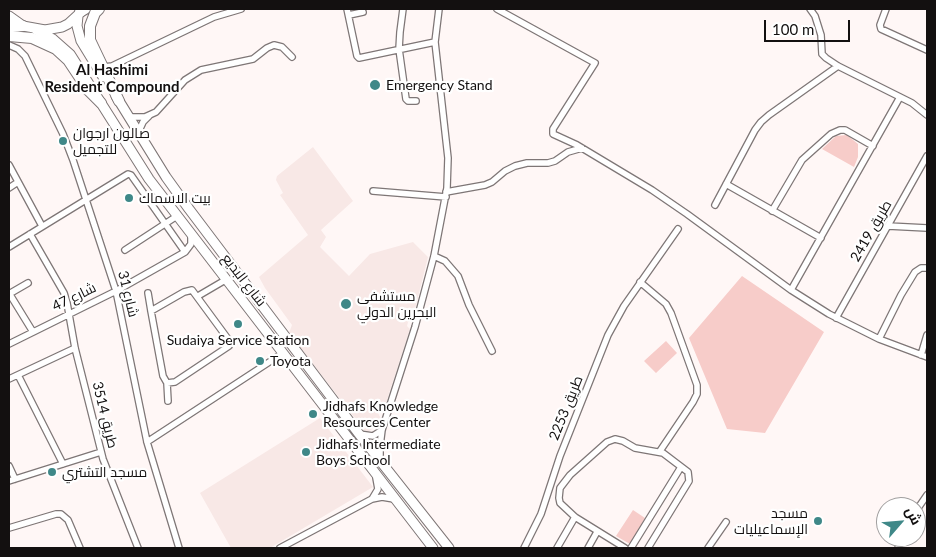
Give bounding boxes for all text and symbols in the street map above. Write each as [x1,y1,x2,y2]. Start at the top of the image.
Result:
scale bar [766,10,852,42]
text: 100 m [772,20,814,38]
district label: Al Hashimi Resident Compound [44,61,180,96]
place label: Emergency Stand [386,77,492,93]
marker: Emergency Stand [368,78,382,92]
place label: صالون ارجوان للتجميل [73,125,150,158]
marker: صالون ارجوان للتجميل [57,135,69,147]
place label: بيت الاسماك [139,190,211,206]
marker: بيت الاسماك [123,192,135,204]
street label: طريق 2419 [847,197,895,265]
street label: شارع البديع [218,250,270,310]
street label: شارع 31 [114,269,142,319]
street label: شارع 47 [49,279,99,315]
place label: مستشفى البحرين الدولي [357,288,437,321]
marker: مستشفى البحرين الدولي [339,297,353,311]
marker: Sudaiya Service Station [232,318,244,330]
place label: Sudaiya Service Station [167,332,309,348]
place label: Toyota [270,353,311,369]
marker: Toyota [254,355,266,367]
street label: طريق 2253 [545,373,587,443]
street label: طريق 3514 [89,380,121,450]
place label: Jidhafs Knowledge Resources Center [323,398,438,431]
marker: Jidhafs Knowledge Resources Center [307,408,319,420]
place label: Jidhafs Intermediate Boys School [316,436,441,468]
marker: Jidhafs Intermediate Boys School [300,446,312,458]
place label: مسجد التشتري [62,464,147,480]
marker: مسجد التشتري [46,466,58,478]
north arrow [876,497,926,547]
text: ش [902,504,926,527]
place label: مسجد الإسماعيليات [734,505,808,538]
marker: مسجد الإسماعيليات [812,515,824,527]

